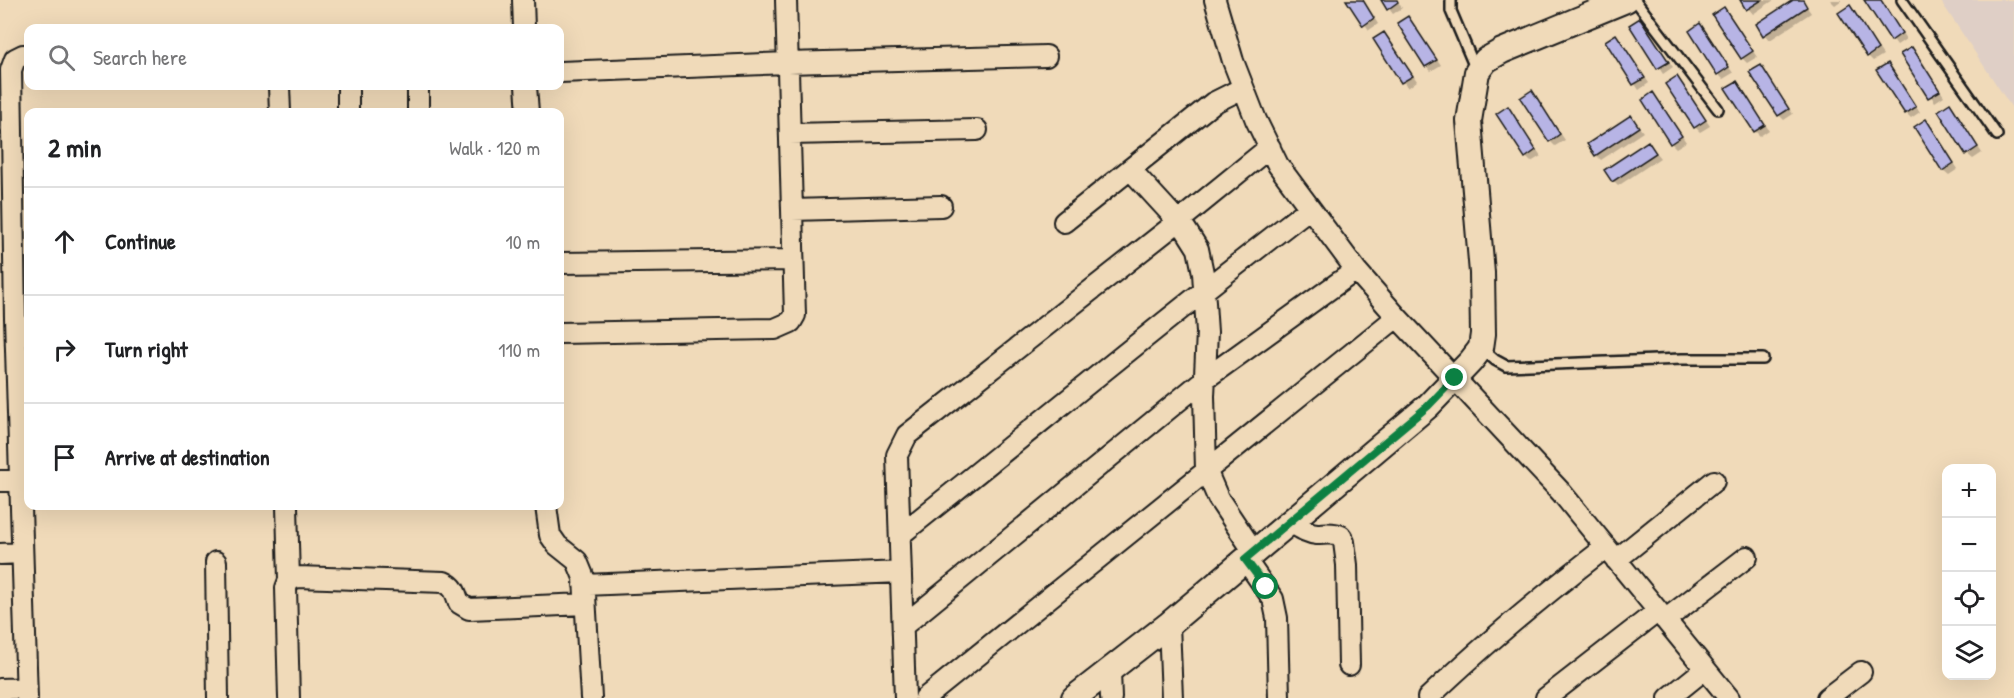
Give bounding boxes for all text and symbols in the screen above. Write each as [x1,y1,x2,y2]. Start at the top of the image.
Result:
search box [24,24,564,90]
icon: search [45,41,78,74]
text: Search here [93,42,187,72]
text: 2 min [48,130,101,165]
text: Walk · 120 m [449,134,540,161]
icon: ahead [48,225,81,258]
text: Continue [105,226,176,256]
text: 10 m [506,228,540,255]
icon: right [48,333,81,366]
text: Turn right [105,334,188,364]
text: 110 m [498,336,540,363]
route end [1441,364,1467,390]
icon: arrive [48,441,81,474]
text: Arrive at destination [105,442,270,472]
map controls [1942,464,1996,680]
button: + [1942,464,1996,518]
button: − [1942,518,1996,572]
button: locate [1942,572,1996,626]
route start [1252,573,1278,599]
button: layers [1942,626,1996,680]

